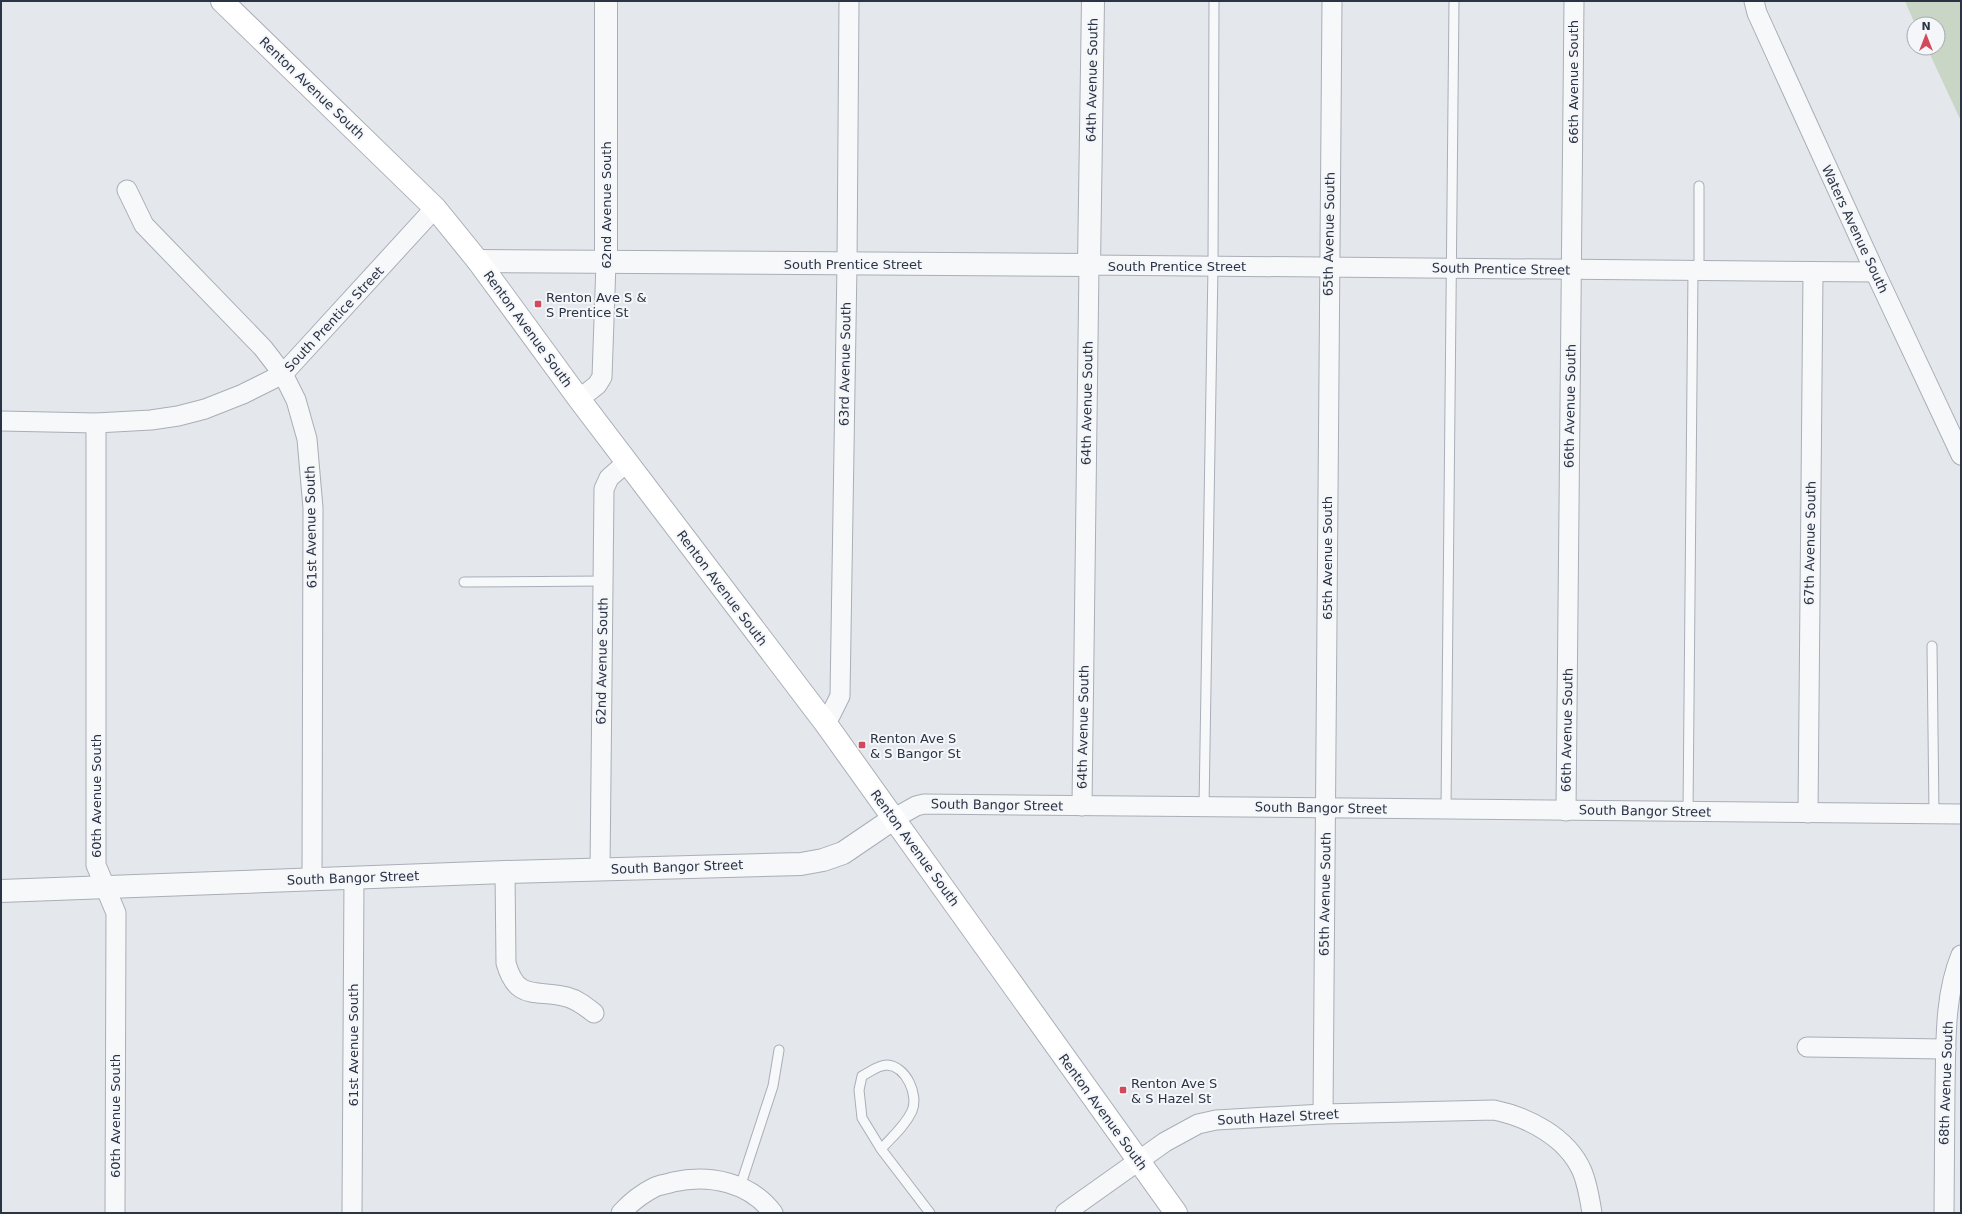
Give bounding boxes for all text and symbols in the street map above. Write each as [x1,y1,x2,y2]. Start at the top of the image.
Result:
north arrow [1906,16,1946,56]
street label: 64th Avenue South [1083,18,1101,142]
street label: 66th Avenue South [1566,20,1581,144]
text: N [1921,20,1931,33]
street label: Renton Avenue South [256,34,368,142]
street label: 62nd Avenue South [599,141,614,269]
street label: Waters Avenue South [1819,163,1891,295]
street label: 65th Avenue South [1320,172,1338,296]
street label: South Prentice Street [784,257,922,272]
street label: South Prentice Street [1108,259,1246,274]
street label: South Prentice Street [1432,260,1570,278]
street label: South Prentice Street [281,263,387,375]
street label: Renton Avenue South [481,268,575,390]
place label: Renton Ave S & S Prentice St [546,290,647,320]
marker: Renton Ave S & S Prentice St [533,299,543,309]
street label: 63rd Avenue South [836,302,854,426]
street label: 64th Avenue South [1078,341,1096,465]
street label: 66th Avenue South [1561,344,1579,468]
street label: 61st Avenue South [302,465,320,589]
street label: 67th Avenue South [1801,481,1819,605]
street label: 65th Avenue South [1320,496,1335,620]
street label: Renton Avenue South [674,527,770,649]
street label: 62nd Avenue South [593,597,611,725]
street label: 64th Avenue South [1074,665,1092,789]
street label: 66th Avenue South [1558,668,1576,792]
place label: Renton Ave S & S Bangor St [870,731,961,761]
street label: 60th Avenue South [89,734,104,858]
marker: Renton Ave S & S Bangor St [857,740,867,750]
street label: Renton Avenue South [868,787,962,909]
street label: South Bangor Street [931,796,1063,814]
street label: South Bangor Street [1255,799,1387,817]
street label: South Bangor Street [1579,802,1711,820]
street label: 65th Avenue South [1316,832,1334,956]
street label: South Bangor Street [611,857,743,877]
street label: South Bangor Street [287,868,419,888]
street label: 61st Avenue South [346,984,361,1106]
street label: 68th Avenue South [1936,1021,1956,1145]
street label: Renton Avenue South [1056,1051,1150,1173]
street label: 60th Avenue South [108,1054,123,1178]
place label: Renton Ave S & S Hazel St [1131,1076,1217,1106]
marker: Renton Ave S & S Hazel St [1118,1085,1128,1095]
street label: South Hazel Street [1217,1106,1339,1128]

